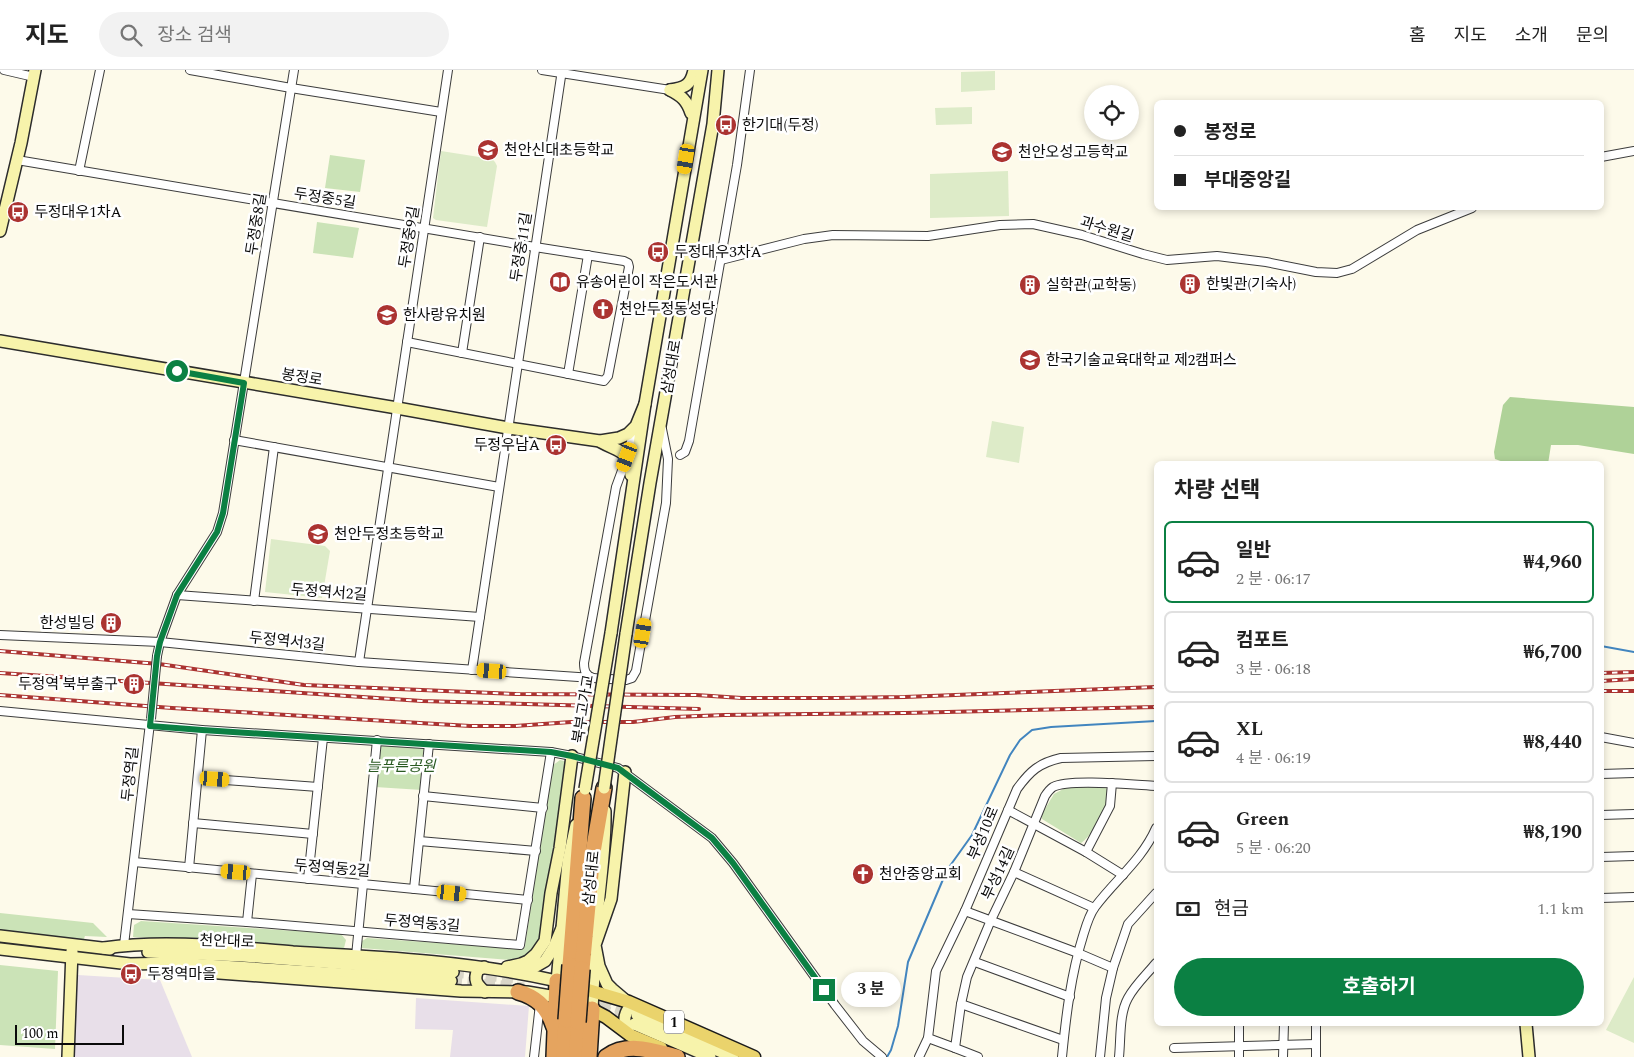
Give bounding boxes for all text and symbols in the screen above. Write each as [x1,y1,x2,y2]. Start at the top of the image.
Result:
search box [99,12,449,57]
text: 지도 [25,18,69,54]
icon: search [117,21,145,49]
text: 장소 검색 [157,21,232,50]
text: 홈 [1409,22,1426,49]
text: 지도 [1454,22,1487,49]
text: 소개 [1515,22,1548,49]
text: 문의 [1576,22,1609,49]
map controls [1084,85,1139,140]
button: locate [1084,85,1139,140]
bus stop icon: 한기대(두정) [714,113,738,137]
place label: 한기대(두정) [742,114,819,137]
text: 봉정로 [1204,118,1256,147]
school or university icon: 천안신대초등학교 [476,138,500,162]
place label: 천안신대초등학교 [504,139,614,162]
school or university icon: 천안오성고등학교 [990,140,1014,164]
place label: 천안오성고등학교 [1018,141,1128,164]
car [676,143,695,175]
text: 부대중앙길 [1204,166,1291,195]
street label: 두정중5길 [292,182,358,215]
street label: 두정중8길 [240,191,273,257]
bus stop icon: 두정대우1차A [6,200,30,224]
place label: 두정대우1차A [34,201,122,224]
street label: 두정중9길 [393,204,426,270]
street label: 과수원길 [1077,210,1137,249]
street label: 두정중11길 [505,211,538,284]
bus stop icon: 두정대우3차A [646,240,670,264]
place label: 두정대우3차A [674,241,762,264]
library icon: 유송어린이 작은도서관 [548,270,572,294]
place label: 유송어린이 작은도서관 [576,271,718,294]
building icon: 한빛관(기숙사) [1178,272,1202,296]
building icon: 실학관(교학동) [1018,273,1042,297]
place label: 한빛관(기숙사) [1206,273,1296,296]
place label: 실학관(교학동) [1046,274,1136,297]
church icon: 천안두정동성당 [591,297,615,321]
place label: 천안두정동성당 [619,298,716,321]
school or university icon: 한사랑유치원 [375,303,399,327]
place label: 한사랑유치원 [403,304,486,327]
street label: 삼성대로 [655,338,688,396]
school or university icon: 한국기술교육대학교 제2캠퍼스 [1018,348,1042,372]
place label: 한국기술교육대학교 제2캠퍼스 [1046,349,1237,372]
route start [166,360,188,382]
street label: 봉정로 [280,363,324,392]
bus stop icon: 두정우남A [544,433,568,457]
place label: 두정우남A [474,434,540,457]
car [614,440,639,474]
text: 차량 선택 [1174,474,1260,507]
school or university icon: 천안두정초등학교 [306,522,330,546]
place label: 천안두정초등학교 [334,523,444,546]
text: 일반 [1236,536,1271,565]
icon: car [1176,540,1221,585]
text: ₩4,960 [1524,548,1582,577]
text: 2 분 · 06:17 [1236,567,1311,591]
street label: 두정역서2길 [290,578,368,607]
building icon: 한성빌딩 [99,611,123,635]
place label: 한성빌딩 [40,612,95,635]
car [633,617,652,649]
street label: 두정역서3길 [248,626,326,657]
text: 컴포트 [1236,626,1288,655]
icon: car [1176,630,1221,675]
text: ₩6,700 [1524,638,1582,667]
text: 3 분 · 06:18 [1236,657,1311,681]
car [476,662,507,680]
building icon: 두정역 북부출구 [122,672,146,696]
place label: 두정역 북부출구 [18,673,118,696]
street label: 북부고가교 [567,673,600,745]
text: XL [1236,715,1263,744]
icon: car [1176,720,1221,765]
text: ₩8,440 [1524,728,1582,757]
street label: 두정역길 [116,745,145,803]
text: 4 분 · 06:19 [1236,746,1311,770]
park label: 늘푸른공원 [366,755,437,778]
car [199,770,230,788]
street label: 부성10로 [962,803,1005,864]
text: Green [1236,805,1289,834]
icon: car [1176,810,1221,855]
text: ₩8,190 [1524,818,1582,847]
text: 5 분 · 06:20 [1236,836,1311,860]
street label: 부성14길 [976,843,1021,904]
street label: 삼성대로 [577,849,606,907]
street label: 두정역동2길 [293,854,371,883]
church icon: 천안중앙교회 [851,862,875,886]
car [220,863,251,881]
place label: 천안중앙교회 [879,863,962,886]
car [436,884,467,902]
icon: cash [1174,895,1202,923]
text: 현금 [1214,895,1249,924]
text: 1.1 km [1537,897,1584,921]
street label: 두정역동3길 [383,909,461,938]
street label: 천안대로 [199,929,255,954]
button: 호출하기 [1174,958,1584,1016]
bus stop icon: 두정역마을 [119,962,143,986]
place label: 두정역마을 [147,963,216,986]
callout: 3 분 [842,972,902,1008]
text: 3 분 [857,977,885,1001]
route end [813,979,835,1001]
road number: 1 [664,1010,684,1034]
scale bar [15,1022,124,1045]
text: 100 m [22,1023,59,1044]

